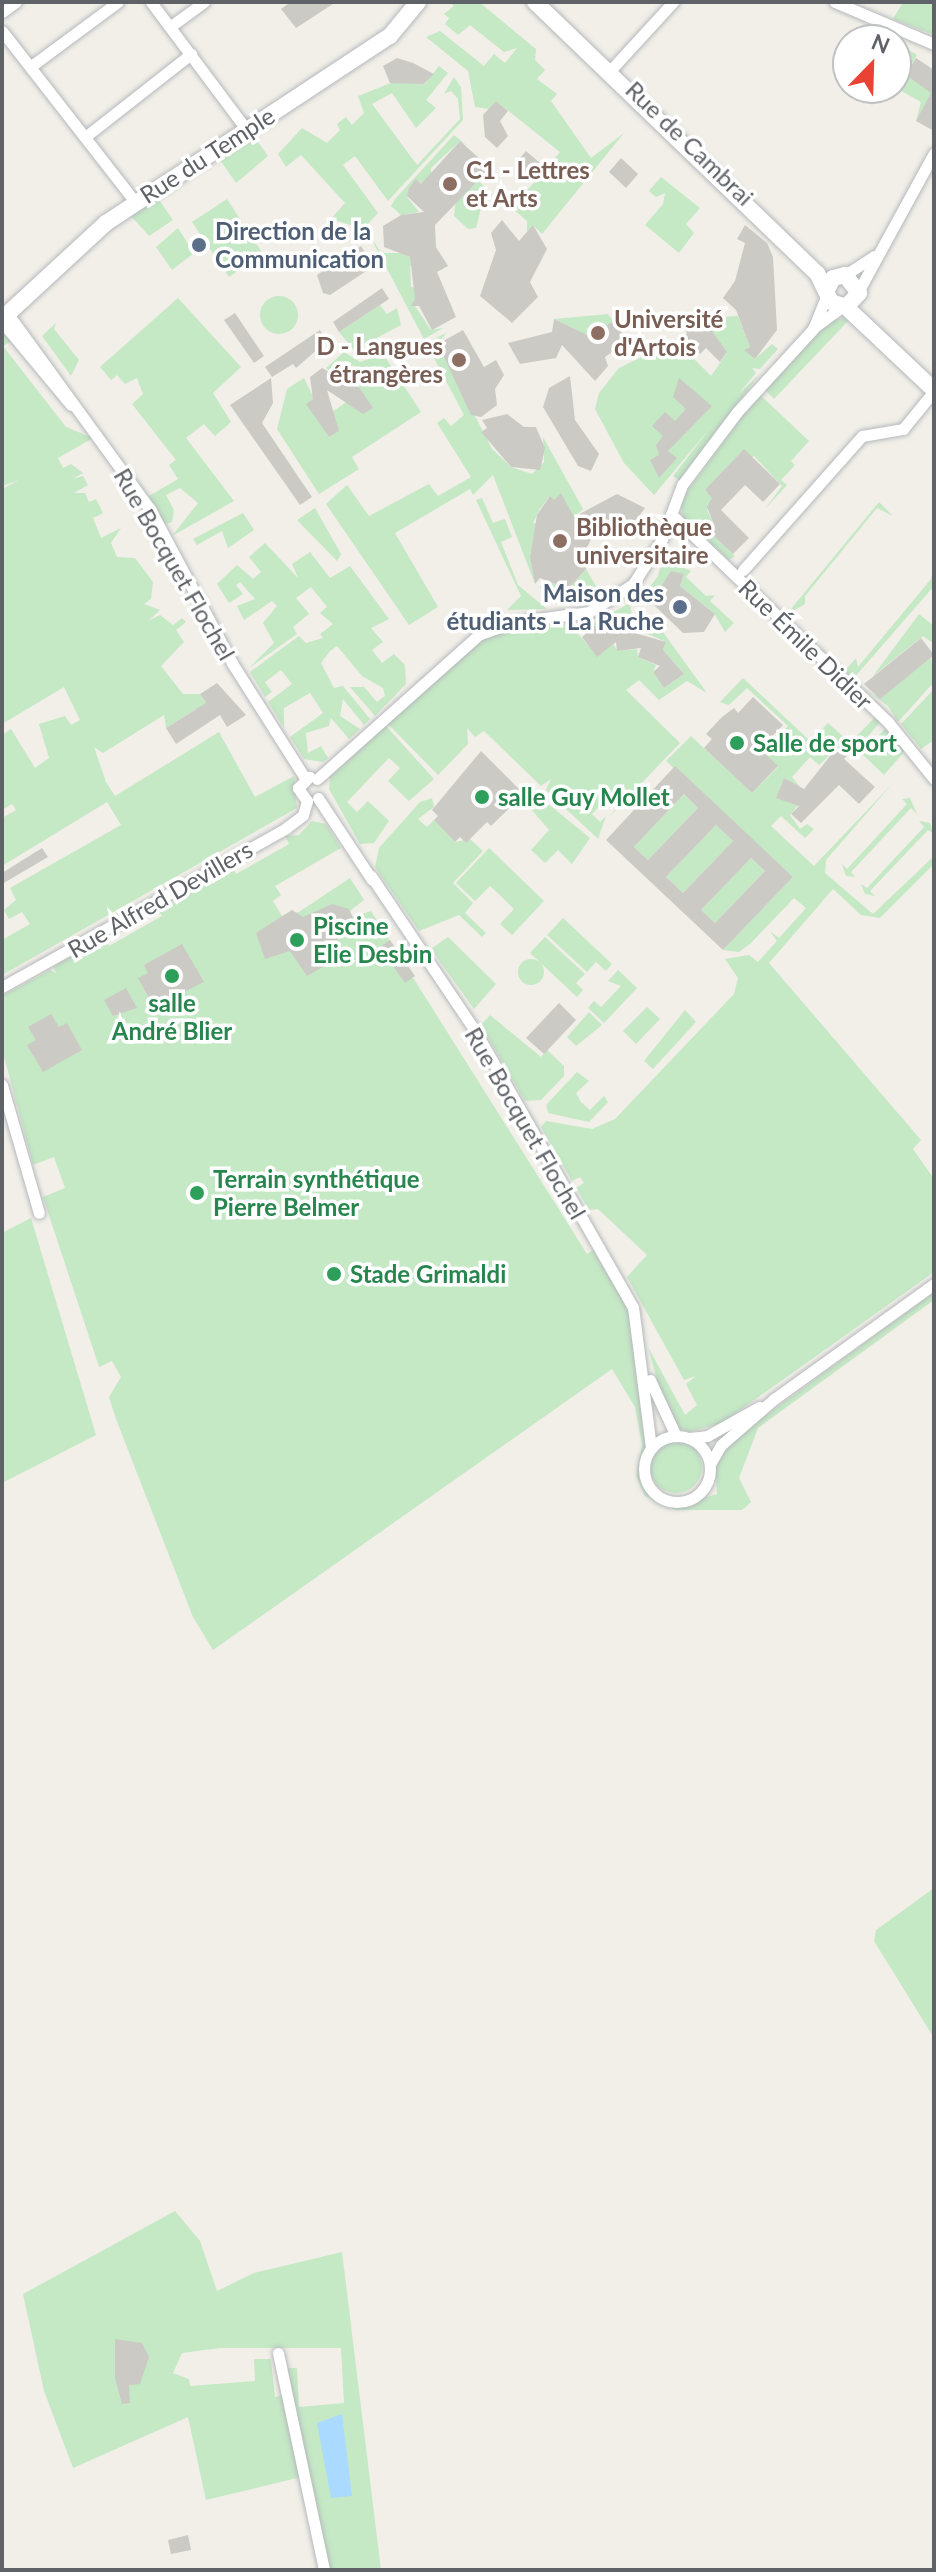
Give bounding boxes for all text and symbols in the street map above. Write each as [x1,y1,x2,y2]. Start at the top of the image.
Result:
north arrow [832,24,912,104]
text: N [868,28,894,59]
street label: Rue de Cambrai [620,75,760,211]
street label: Rue du Temple [134,101,280,209]
place label: C1 - Lettres et Arts [466,156,590,212]
marker: C1 - Lettres et Arts [441,175,459,193]
place label: Direction de la Communication [215,217,384,273]
marker: Direction de la Communication [190,236,208,254]
place label: Université d'Artois [614,305,723,361]
marker: Université d'Artois [589,324,607,342]
place label: D - Langues étrangères [316,332,443,388]
marker: D - Langues étrangères [450,351,468,369]
street label: Rue Bocquet Flochel [108,463,242,665]
place label: Bibliothèque universitaire [576,513,712,569]
marker: Bibliothèque universitaire [551,532,569,550]
street label: Rue Émile Didier [733,573,879,715]
place label: Maison des étudiants - La Ruche [447,579,664,635]
marker: Maison des étudiants - La Ruche [671,598,689,616]
place label: Salle de sport [753,729,897,757]
marker: Salle de sport [728,734,746,752]
place label: salle Guy Mollet [498,783,670,811]
marker: salle Guy Mollet [473,788,491,806]
street label: Rue Alfred Devillers [62,834,258,964]
place label: Piscine Elie Desbin [313,912,432,968]
marker: Piscine Elie Desbin [288,931,306,949]
marker: salle André Blier [163,967,181,985]
place label: salle André Blier [112,989,232,1045]
street label: Rue Bocquet Flochel [459,1022,593,1224]
place label: Terrain synthétique Pierre Belmer [213,1165,420,1221]
marker: Terrain synthétique Pierre Belmer [188,1184,206,1202]
place label: Stade Grimaldi [350,1260,506,1288]
marker: Stade Grimaldi [325,1265,343,1283]

